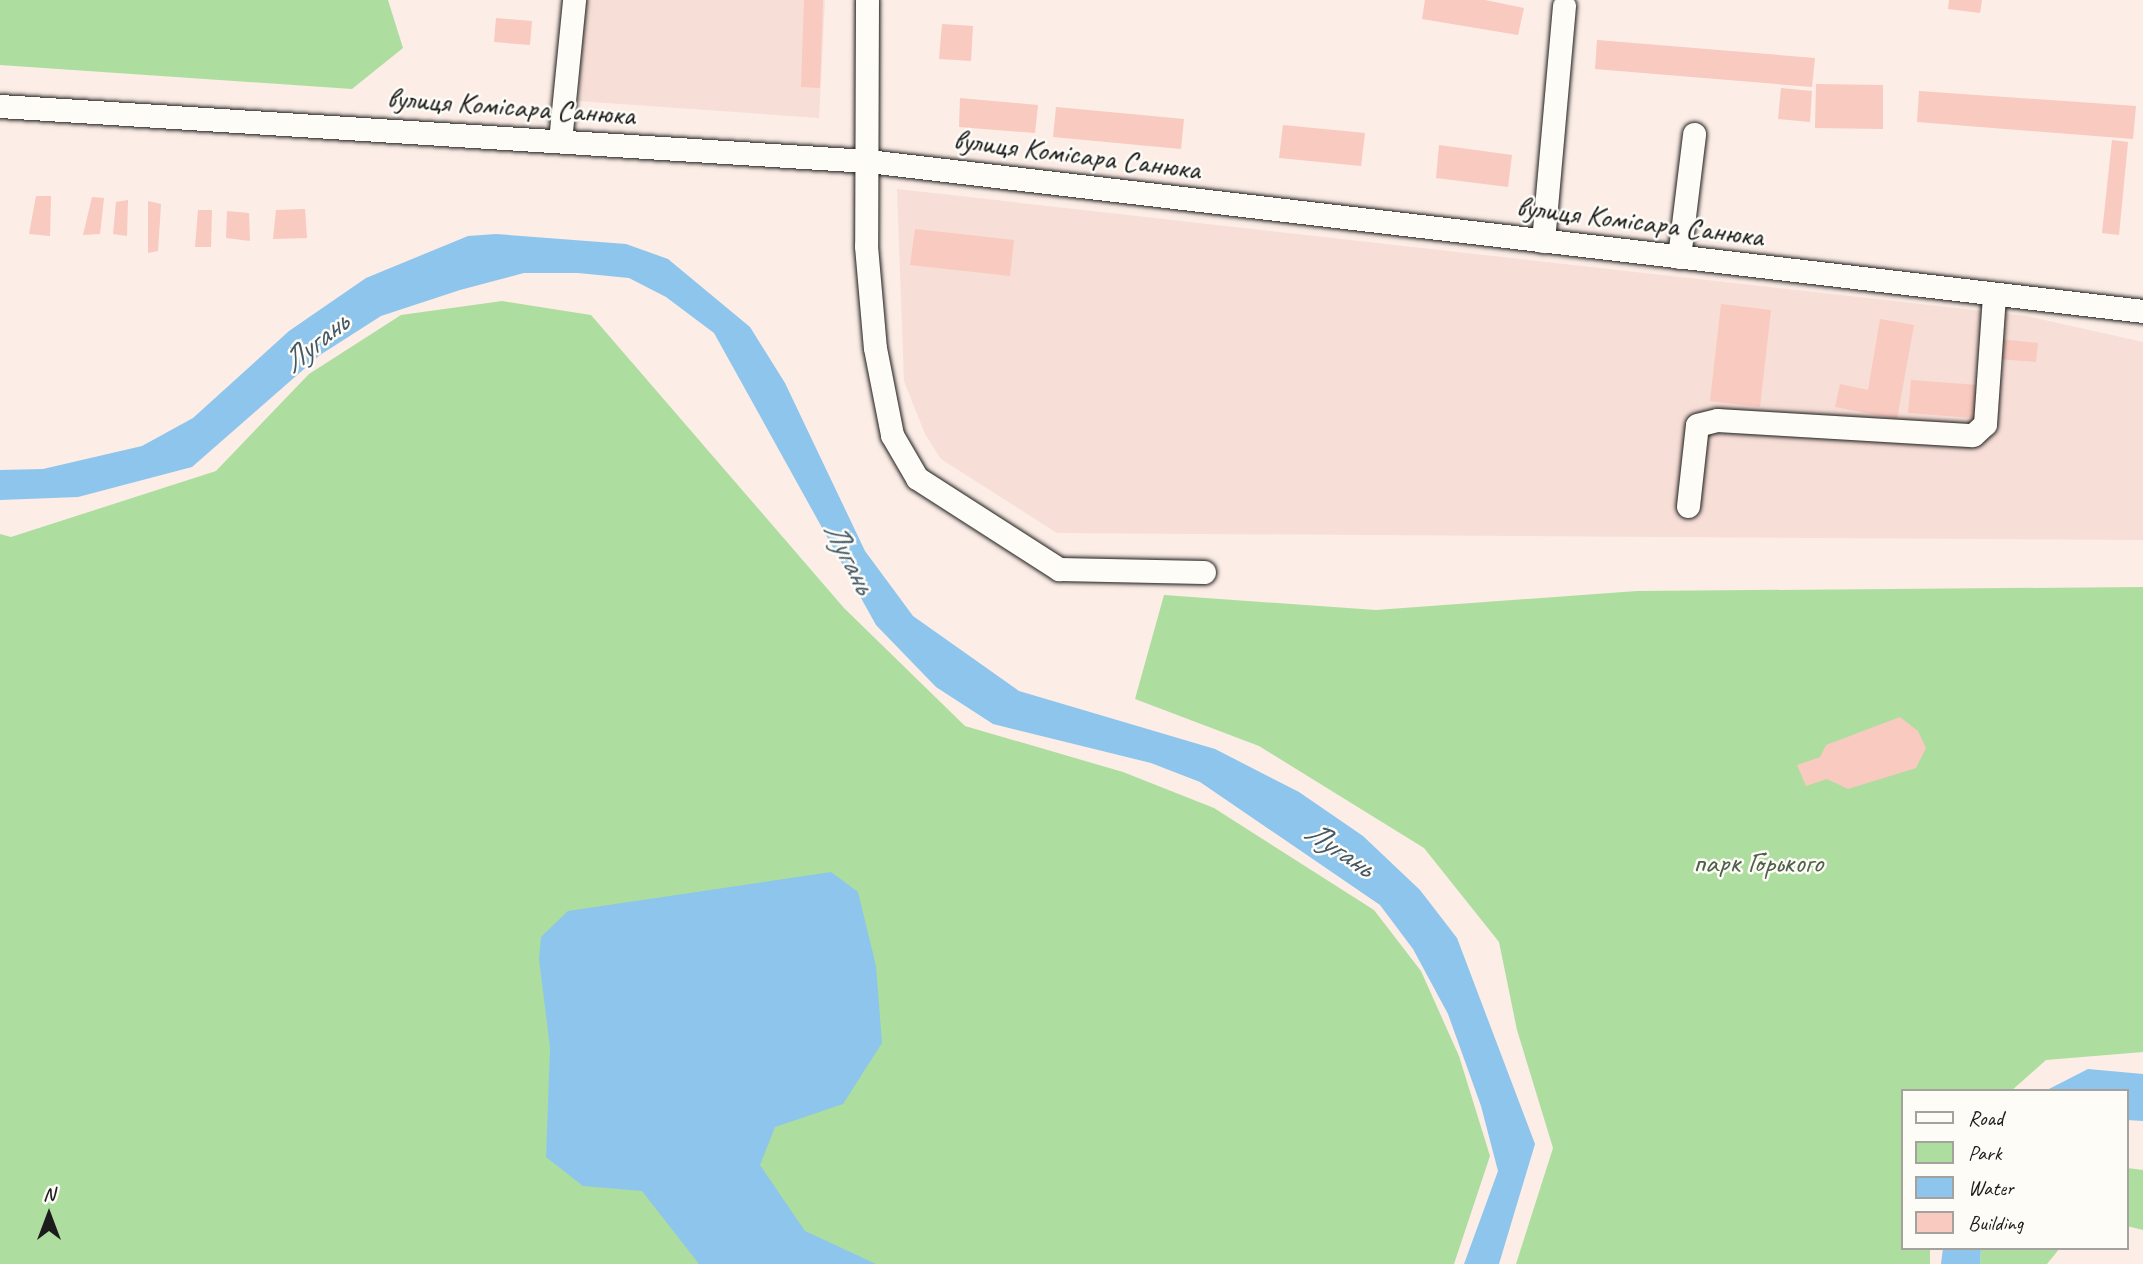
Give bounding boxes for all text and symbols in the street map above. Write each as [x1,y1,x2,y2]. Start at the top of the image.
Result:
street label: вулиця Комісара Санюка [386,79,636,133]
street label: вулиця Комісара Санюка [951,121,1203,187]
street label: вулиця Комісара Санюка [1514,188,1766,254]
water label: Лугань [274,305,356,381]
water label: Лугань [815,515,883,599]
water label: Лугань [1297,812,1381,886]
park label: парк Горького [1693,844,1823,880]
legend [1902,1089,2129,1250]
text: Road [1968,1105,2003,1131]
text: Park [1968,1140,2001,1166]
text: Water [1968,1175,2014,1201]
north arrow [14,1180,84,1250]
text: N [43,1182,55,1206]
text: Building [1968,1210,2023,1236]

